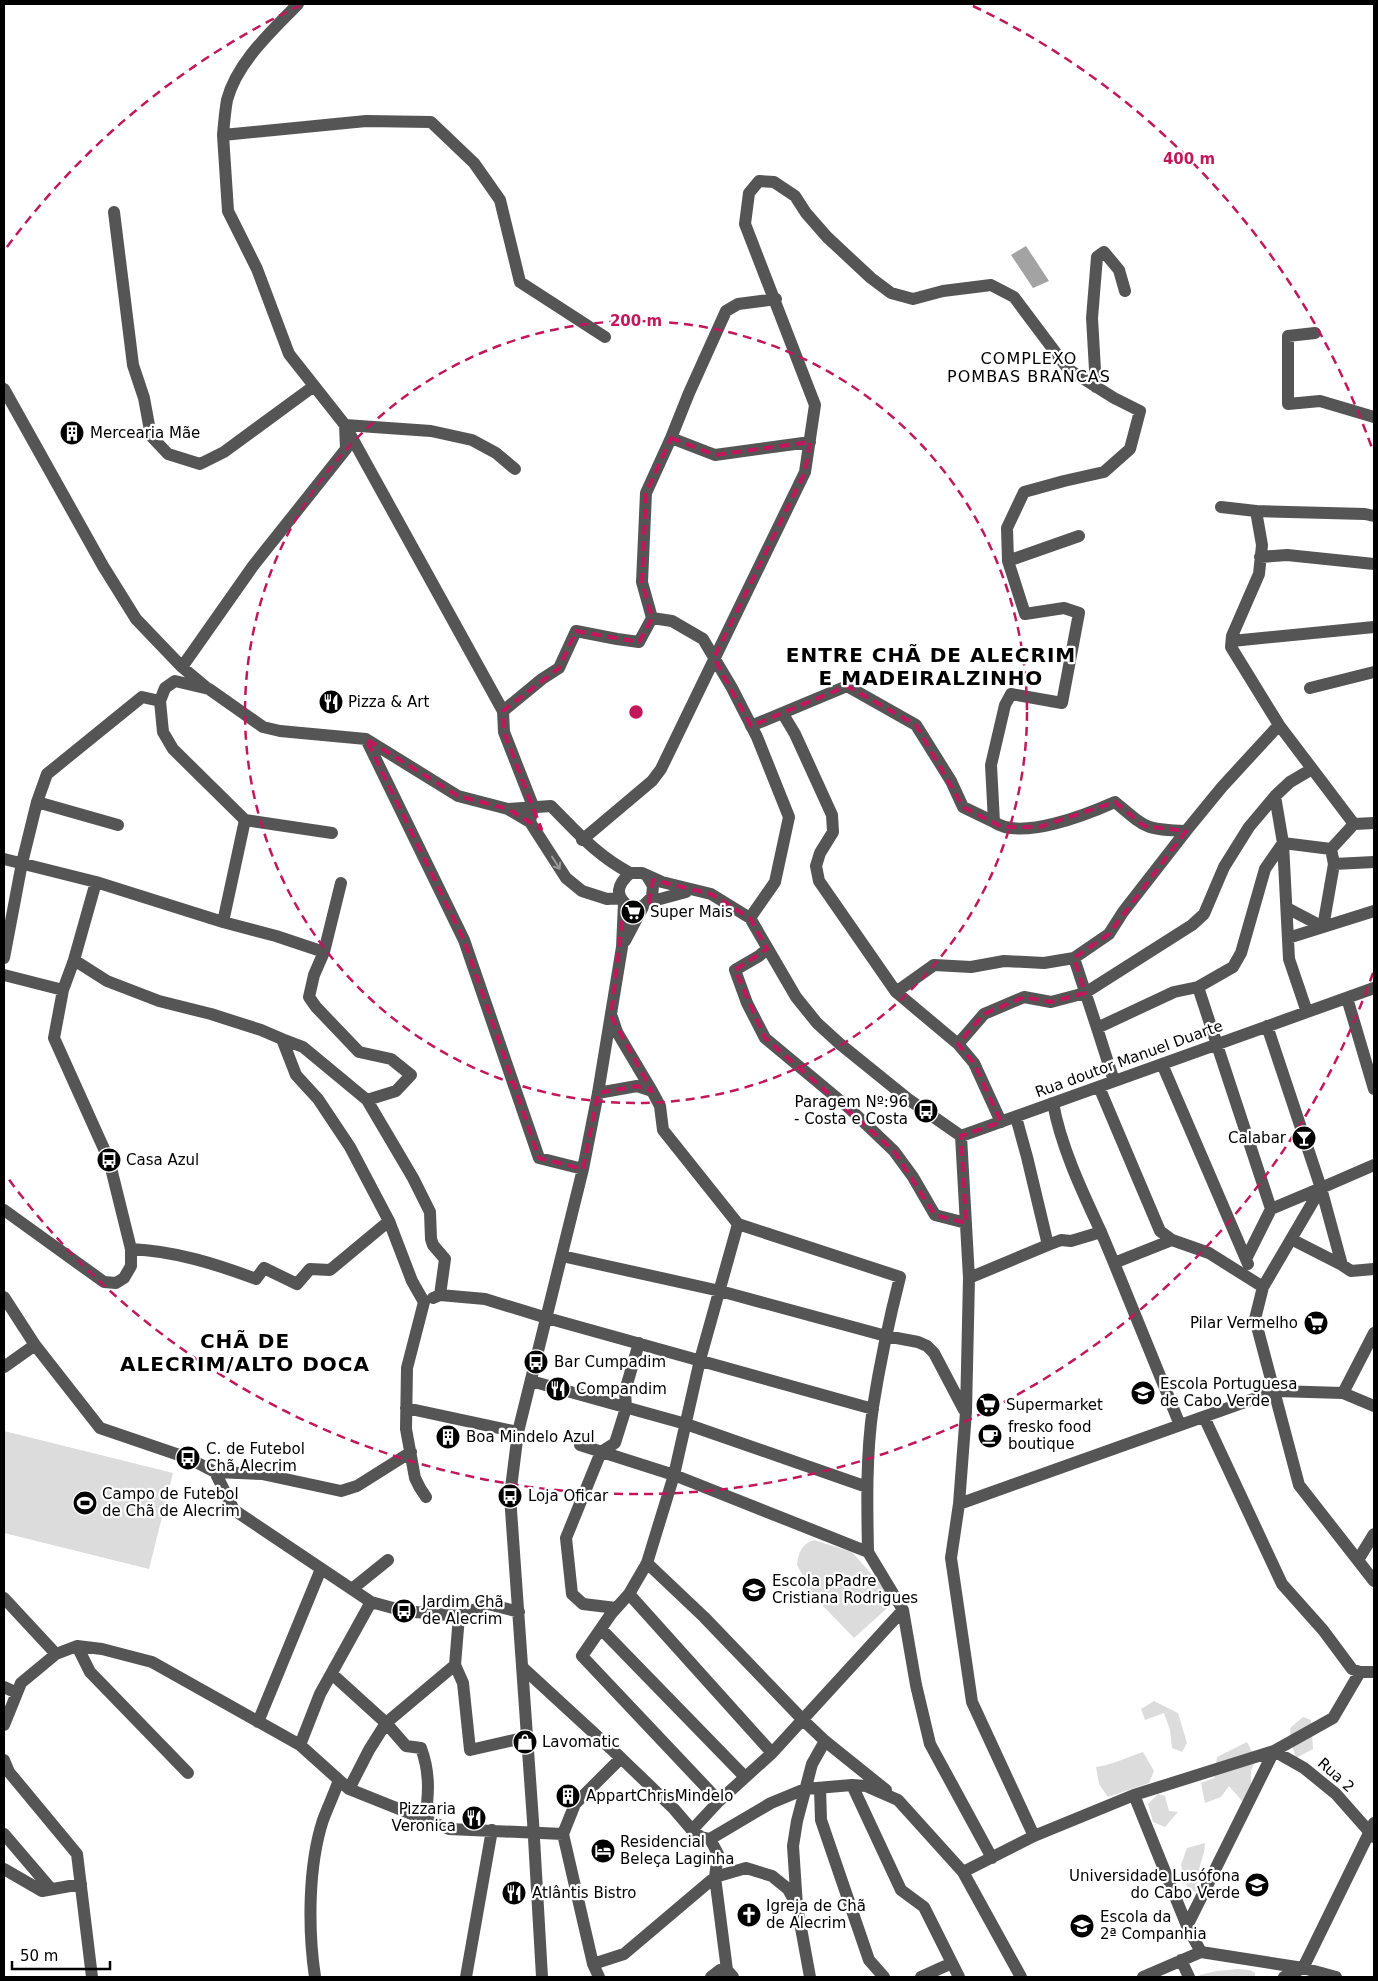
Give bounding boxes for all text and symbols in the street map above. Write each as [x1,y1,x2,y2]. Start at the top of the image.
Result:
text: 400 m [1163,150,1215,168]
text: 200 m [610,312,662,330]
district label: COMPLEXO POMBAS BRANCAS [947,349,1111,386]
building icon: Mercearia Mãe [59,420,85,446]
place label: Mercearia Mãe [90,424,200,442]
district label: ENTRE CHÃ DE ALECRIM E MADEIRALZINHO [786,643,1076,690]
restaurant icon: Pizza & Art [318,689,344,715]
place label: Pizza & Art [348,693,429,711]
centre of rings [627,703,645,721]
one-way arrow [552,856,562,870]
supermarket icon: Super Mais [620,899,646,925]
place label: Super Mais [650,903,733,921]
street label: Rua doutor Manuel Duarte [1033,1017,1225,1101]
place label: Paragem Nº:96 - Costa e Costa [794,1093,908,1128]
bus stop icon: Paragem Nº:96 - Costa e Costa [913,1098,939,1124]
bar icon: Calabar [1291,1125,1317,1151]
place label: Calabar [1228,1129,1287,1147]
bus stop icon: Casa Azul [96,1147,122,1173]
place label: Casa Azul [126,1151,199,1169]
supermarket icon: Pilar Vermelho [1303,1310,1329,1336]
place label: Pilar Vermelho [1190,1314,1298,1332]
district label: CHÃ DE ALECRIM/ALTO DOCA [120,1329,370,1376]
bus stop icon: Bar Cumpadim [523,1349,549,1375]
place label: Bar Cumpadim [554,1353,666,1371]
place label: Escola Portuguesa de Cabo Verde [1160,1375,1297,1410]
restaurant icon: Compandim [545,1376,571,1402]
place label: Compandim [576,1380,667,1398]
school or university icon: Escola Portuguesa de Cabo Verde [1130,1380,1156,1406]
supermarket icon: Supermarket [975,1392,1001,1418]
place label: Supermarket [1006,1396,1103,1414]
place label: fresko food boutique [1008,1418,1091,1453]
cafe icon: fresko food boutique [977,1423,1003,1449]
building icon: Boa Mindelo Azul [435,1424,461,1450]
place label: Boa Mindelo Azul [466,1428,595,1446]
place label: C. de Futebol Chã Alecrim [206,1440,305,1475]
bus stop icon: C. de Futebol Chã Alecrim [175,1445,201,1471]
bus stop icon: Loja Oficar [497,1483,523,1509]
place label: Campo de Futebol de Chã de Alecrim [102,1485,240,1520]
place label: Loja Oficar [528,1487,609,1505]
sports icon: Campo de Futebol de Chã de Alecrim [72,1490,98,1516]
place label: Escola pPadre Cristiana Rodrigues [772,1572,918,1607]
school or university icon: Escola pPadre Cristiana Rodrigues [741,1577,767,1603]
place label: Jardim Chã de Alecrim [421,1593,504,1628]
bus stop icon: Jardim Chã de Alecrim [391,1598,417,1624]
shop icon: Lavomatic [512,1729,538,1755]
place label: Lavomatic [542,1733,620,1751]
street label: Rua 2 [1314,1754,1358,1796]
building icon: AppartChrisMindelo [555,1783,581,1809]
place label: AppartChrisMindelo [586,1787,733,1805]
place label: Pizzaria Veronica [392,1800,456,1835]
restaurant icon: Pizzaria Veronica [461,1805,487,1831]
place label: Residencial Beleça Laginha [620,1833,735,1868]
hotel icon: Residencial Beleça Laginha [590,1838,616,1864]
place label: Universidade Lusófona do Cabo Verde [1069,1867,1240,1902]
school or university icon: Universidade Lusófona do Cabo Verde [1244,1872,1270,1898]
restaurant icon: Atlântis Bistro [501,1880,527,1906]
place label: Atlântis Bistro [532,1884,637,1902]
place label: Igreja de Chã de Alecrim [766,1897,866,1932]
church icon: Igreja de Chã de Alecrim [736,1902,762,1928]
place label: Escola da 2ª Companhia [1100,1908,1207,1943]
school or university icon: Escola da 2ª Companhia [1069,1913,1095,1939]
scale bar [12,1938,110,1970]
text: 50 m [20,1947,58,1965]

